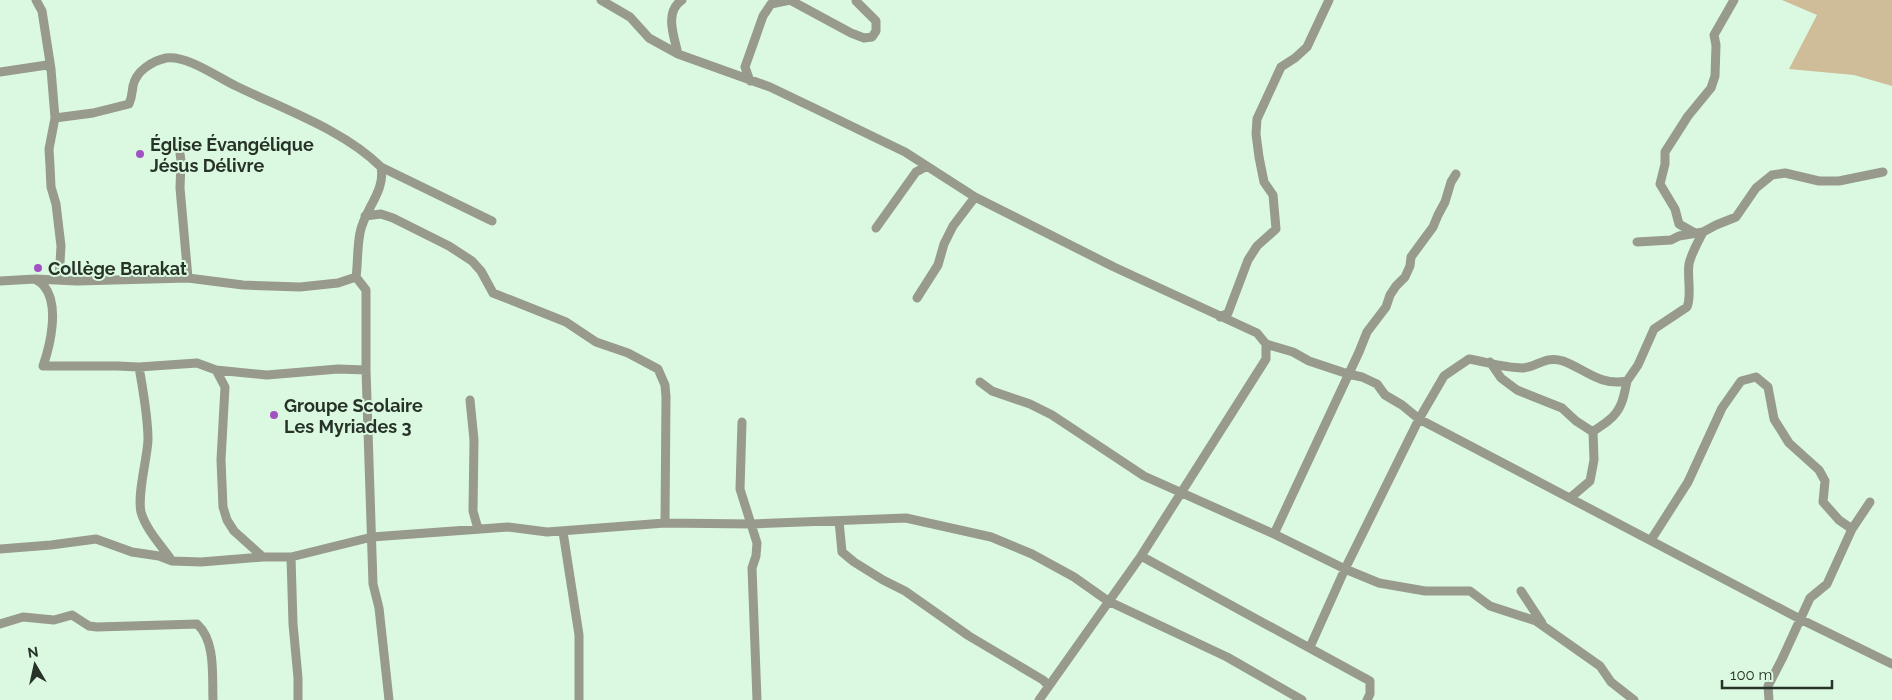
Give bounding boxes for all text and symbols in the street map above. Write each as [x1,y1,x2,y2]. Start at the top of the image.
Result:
place label: Église Évangélique Jésus Délivre [150,134,314,176]
marker: Église Évangélique Jésus Délivre [134,148,146,160]
place label: Collège Barakat [48,258,187,279]
marker: Collège Barakat [32,262,44,274]
place label: Groupe Scolaire Les Myriades 3 [284,395,423,437]
marker: Groupe Scolaire Les Myriades 3 [268,409,280,421]
north arrow [10,640,60,690]
text: N [26,643,39,661]
scale bar [1722,658,1832,690]
text: 100 m [1730,666,1772,684]

